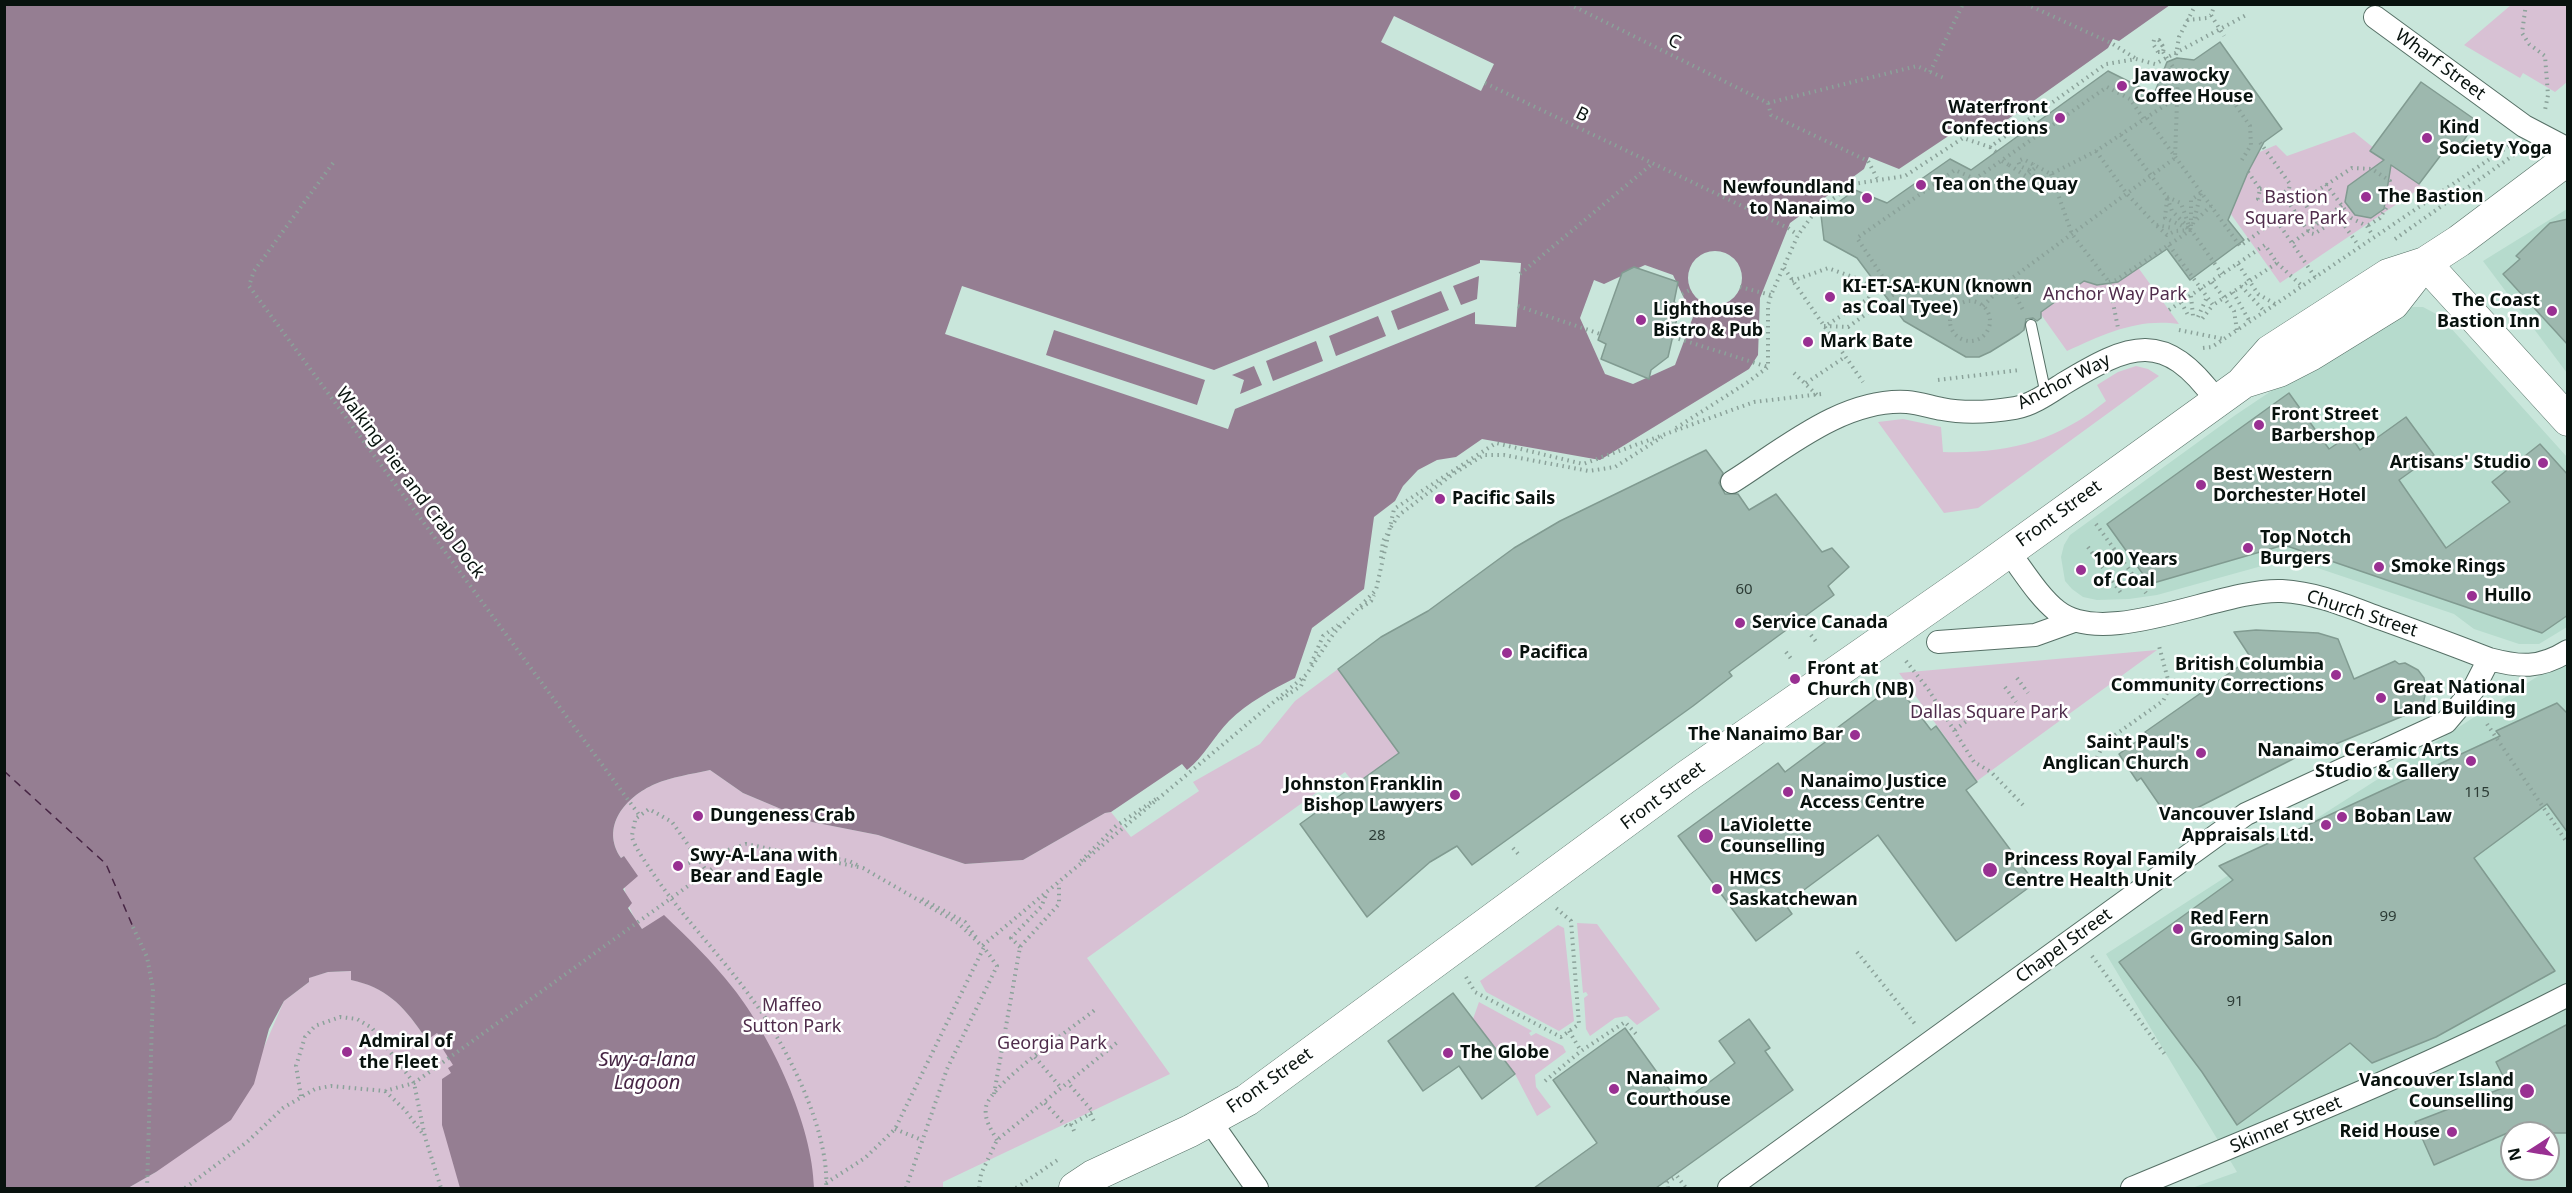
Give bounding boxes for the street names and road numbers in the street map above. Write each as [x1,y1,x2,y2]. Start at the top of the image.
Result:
street label: Wharf Street [2391,25,2489,105]
street label: C [1664,30,1684,54]
street label: B [1572,103,1592,127]
street label: Anchor Way [2014,349,2114,415]
street label: Walking Pier and Crab Dock [331,383,489,583]
street label: Front Street [2012,476,2106,552]
street label: Church Street [2304,586,2420,642]
street label: Front Street [1617,757,1709,835]
street label: Chapel Street [2012,904,2116,988]
street label: Front Street [1223,1044,1317,1118]
street label: Skinner Street [2227,1092,2345,1158]

